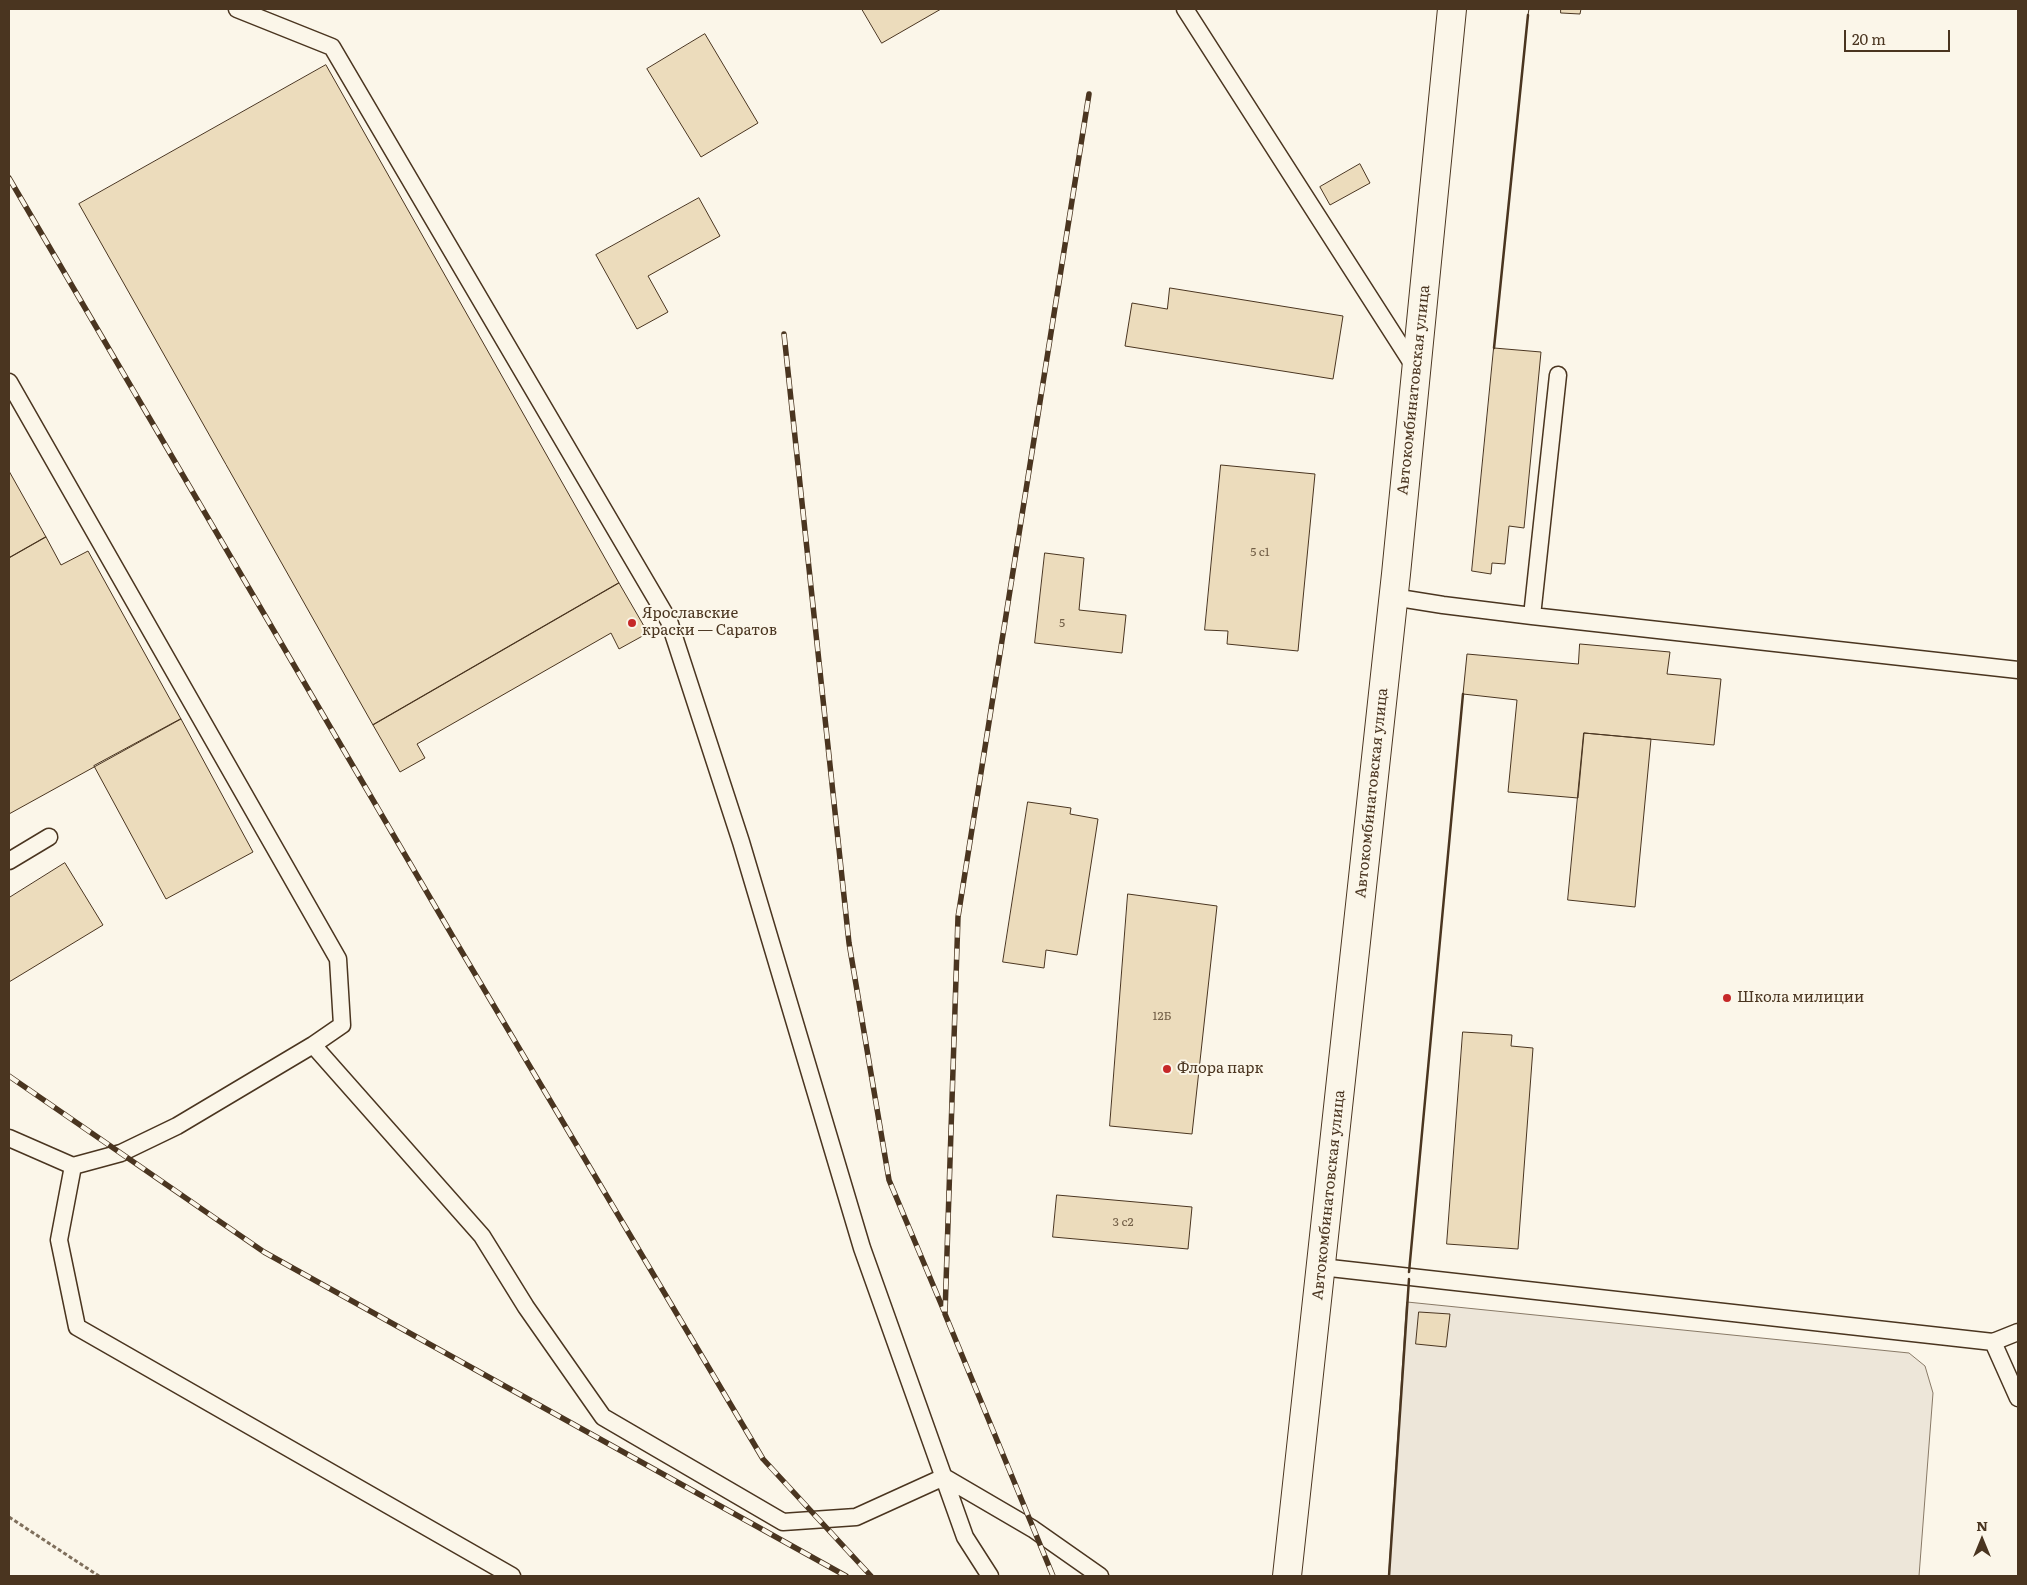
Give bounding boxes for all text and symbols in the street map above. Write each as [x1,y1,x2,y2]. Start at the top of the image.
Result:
scale bar [1847,20,1953,52]
text: 20 m [1852,27,1886,50]
street label: Автокомбинатовская улица [1394,284,1434,496]
house number: 5 с1 [1250,545,1270,559]
place label: Ярославские краски — Саратов [642,605,777,640]
house number: 5 [1059,616,1065,630]
marker: Ярославские краски — Саратов [626,617,638,629]
street label: Автокомбинатовская улица [1352,687,1392,899]
place label: Школа милиции [1737,989,1864,1007]
marker: Школа милиции [1721,992,1733,1004]
house number: 12Б [1153,1009,1171,1023]
place label: Флора парк [1177,1060,1263,1078]
marker: Флора парк [1161,1063,1173,1075]
street label: Автокомбинатовская улица [1309,1089,1349,1301]
house number: 3 с2 [1113,1215,1133,1229]
north arrow [1957,1515,2007,1565]
text: N [1976,1515,1988,1535]

